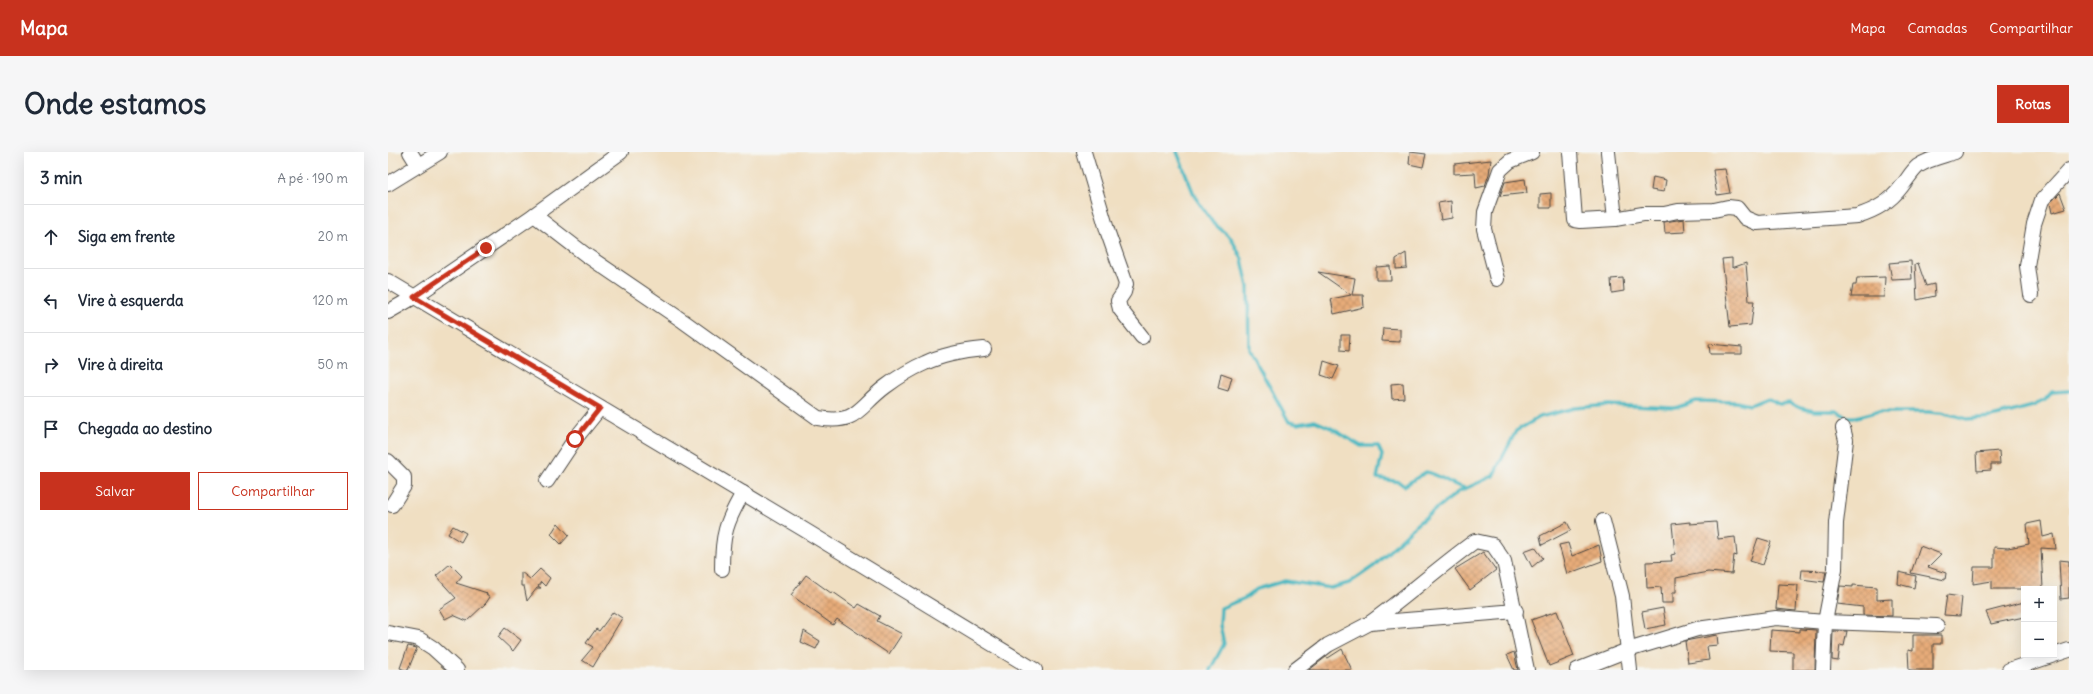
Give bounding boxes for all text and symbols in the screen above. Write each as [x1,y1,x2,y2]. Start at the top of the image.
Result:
text: Mapa [20,16,68,40]
text: Mapa [1850,19,1885,37]
text: Camadas [1907,19,1967,37]
text: Compartilhar [1989,19,2073,37]
button: Rotas [1997,85,2069,123]
text: Onde estamos [24,86,206,122]
text: 3 min [40,167,82,189]
text: A pé · 190 m [277,170,348,187]
icon: ahead [40,226,62,248]
text: Siga em frente [78,227,175,246]
text: 20 m [318,228,348,245]
route end [477,239,495,257]
icon: left [40,290,62,312]
text: Vire à esquerda [78,291,184,310]
text: 120 m [313,292,348,309]
icon: right [40,354,62,376]
text: Vire à direita [78,355,163,374]
text: 50 m [317,356,348,373]
icon: arrive [40,418,62,440]
text: Chegada ao destino [78,419,212,438]
route start [566,430,584,448]
button: Salvar [40,472,190,510]
button: Compartilhar [198,472,348,510]
map controls [2021,586,2057,658]
button: + [2021,586,2057,622]
button: − [2021,622,2057,658]

